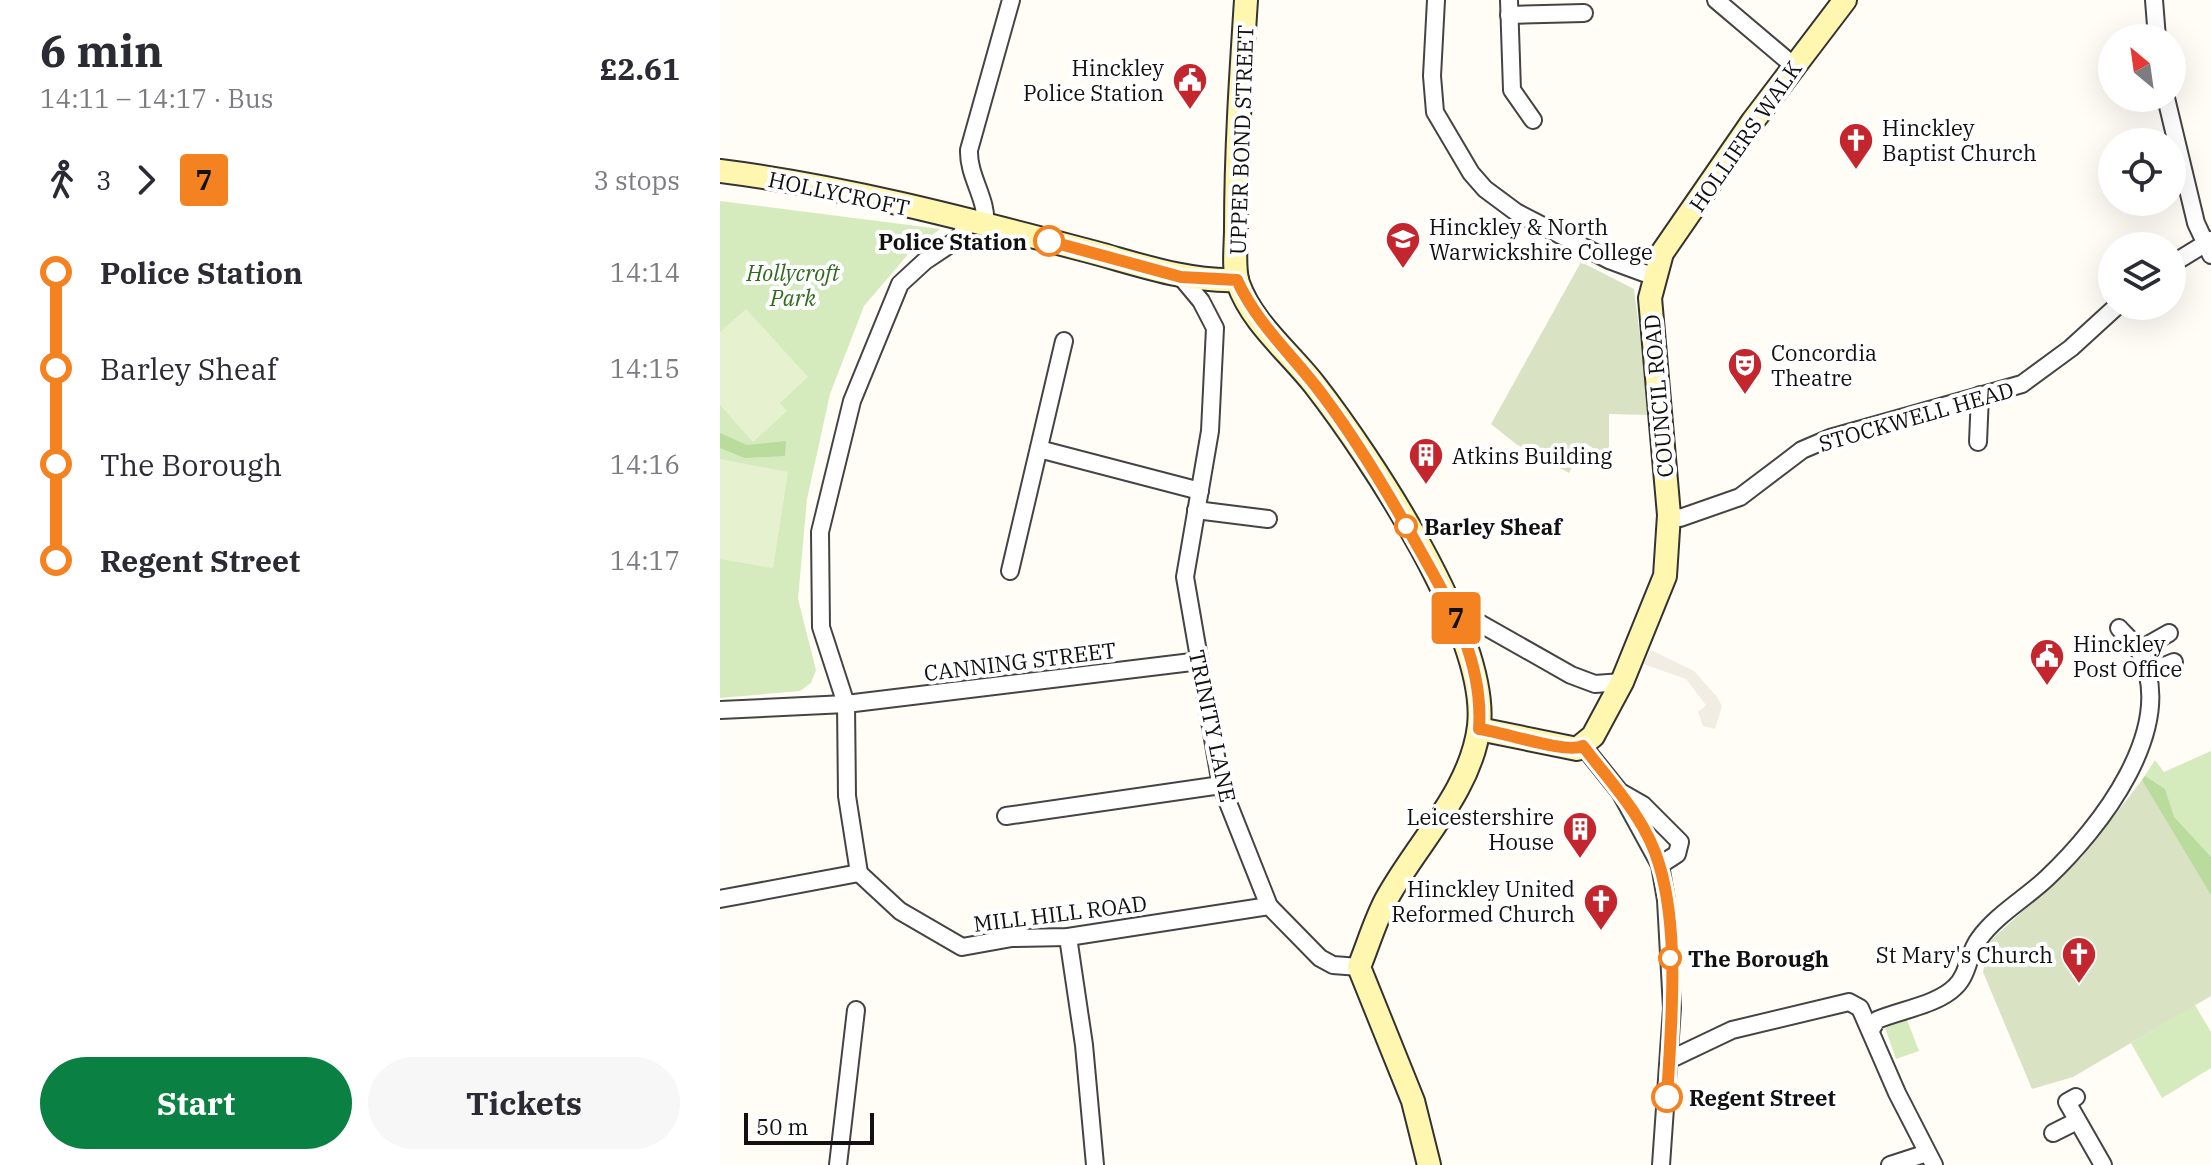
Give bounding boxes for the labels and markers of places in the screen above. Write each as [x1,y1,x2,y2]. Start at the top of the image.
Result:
place label: Hinckley Police Station [1023,53,1164,107]
public building icon: Hinckley Police Station [1171,61,1209,111]
place label: Hinckley Baptist Church [1882,113,2037,167]
church icon: Hinckley Baptist Church [1837,121,1875,171]
place label: Hinckley & North Warwickshire College [1429,212,1653,266]
school or university icon: Hinckley & North Warwickshire College [1384,220,1422,270]
marker: Police Station [1034,226,1064,256]
place label: Police Station [878,227,1027,256]
place label: Concordia Theatre [1771,338,1877,392]
theatre icon: Concordia Theatre [1726,346,1764,396]
building icon: Atkins Building [1407,436,1445,486]
place label: Atkins Building [1452,441,1612,470]
place label: Barley Sheaf [1424,512,1563,541]
marker: Barley Sheaf [1395,515,1417,537]
place label: Hinckley Post Office [2073,629,2182,683]
public building icon: Hinckley Post Office [2028,637,2066,687]
place label: Leicestershire House [1406,802,1554,856]
building icon: Leicestershire House [1561,810,1599,860]
place label: Hinckley United Reformed Church [1391,874,1575,928]
church icon: Hinckley United Reformed Church [1582,882,1620,932]
church icon: St Mary's Church [2060,935,2098,985]
place label: St Mary's Church [1876,940,2053,969]
place label: The Borough [1688,944,1829,973]
marker: The Borough [1659,947,1681,969]
marker: Regent Street [1652,1082,1682,1112]
place label: Regent Street [1689,1083,1836,1112]

